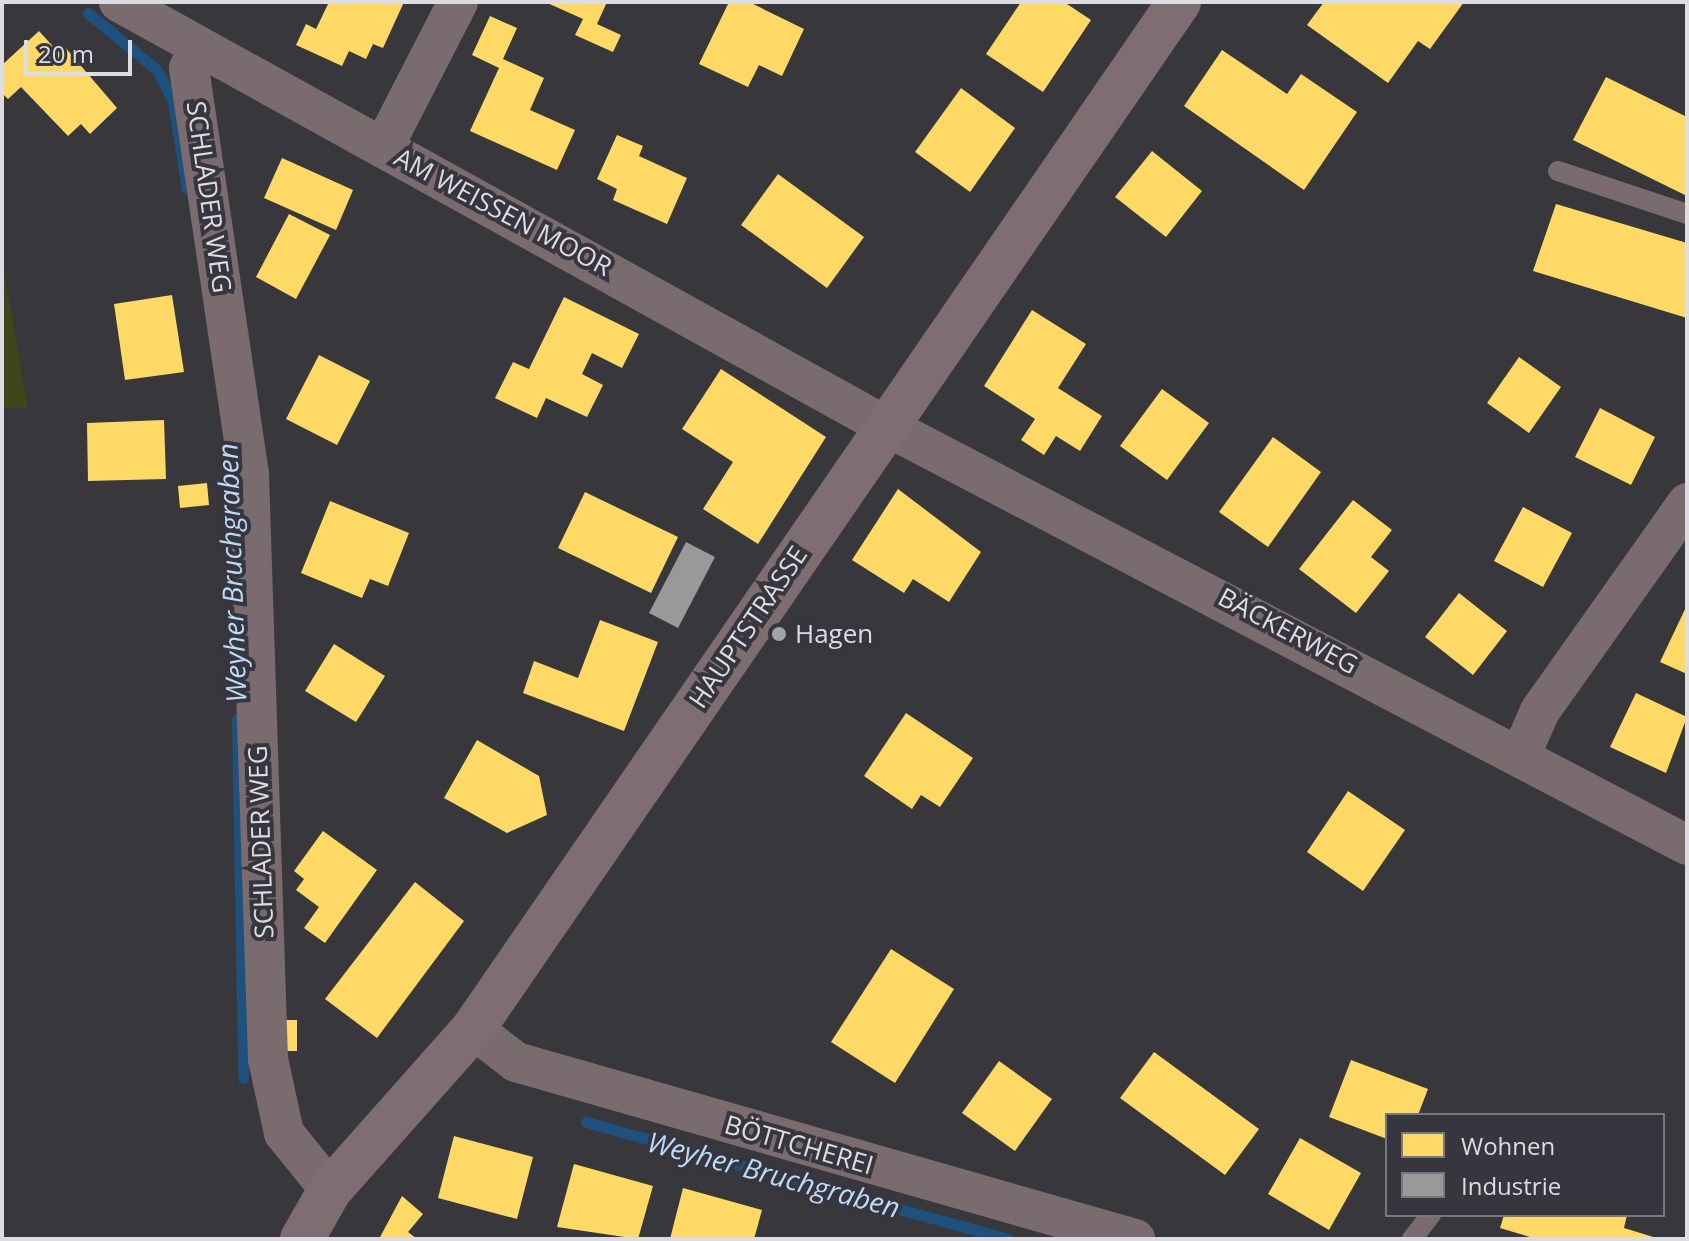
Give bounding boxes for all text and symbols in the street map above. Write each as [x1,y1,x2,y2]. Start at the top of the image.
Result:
scale bar [28,24,136,74]
text: 20 m [38,37,94,70]
street label: SCHLADER WEG [180,99,238,295]
street label: AM WEISSEN MOOR [389,142,617,282]
water label: Weyher Bruchgraben [210,443,252,703]
street label: HAUPTSTRASSE [682,540,814,714]
street label: BÄCKERWEG [1213,581,1363,681]
place label: Hagen [795,618,873,650]
marker: Hagen [770,625,788,643]
street label: SCHLADER WEG [242,745,280,939]
street label: BÖTTCHEREI [721,1109,877,1181]
legend [1385,1113,1665,1217]
water label: Weyher Bruchgraben [644,1124,904,1224]
text: Wohnen [1461,1129,1555,1162]
text: Industrie [1461,1169,1561,1202]

